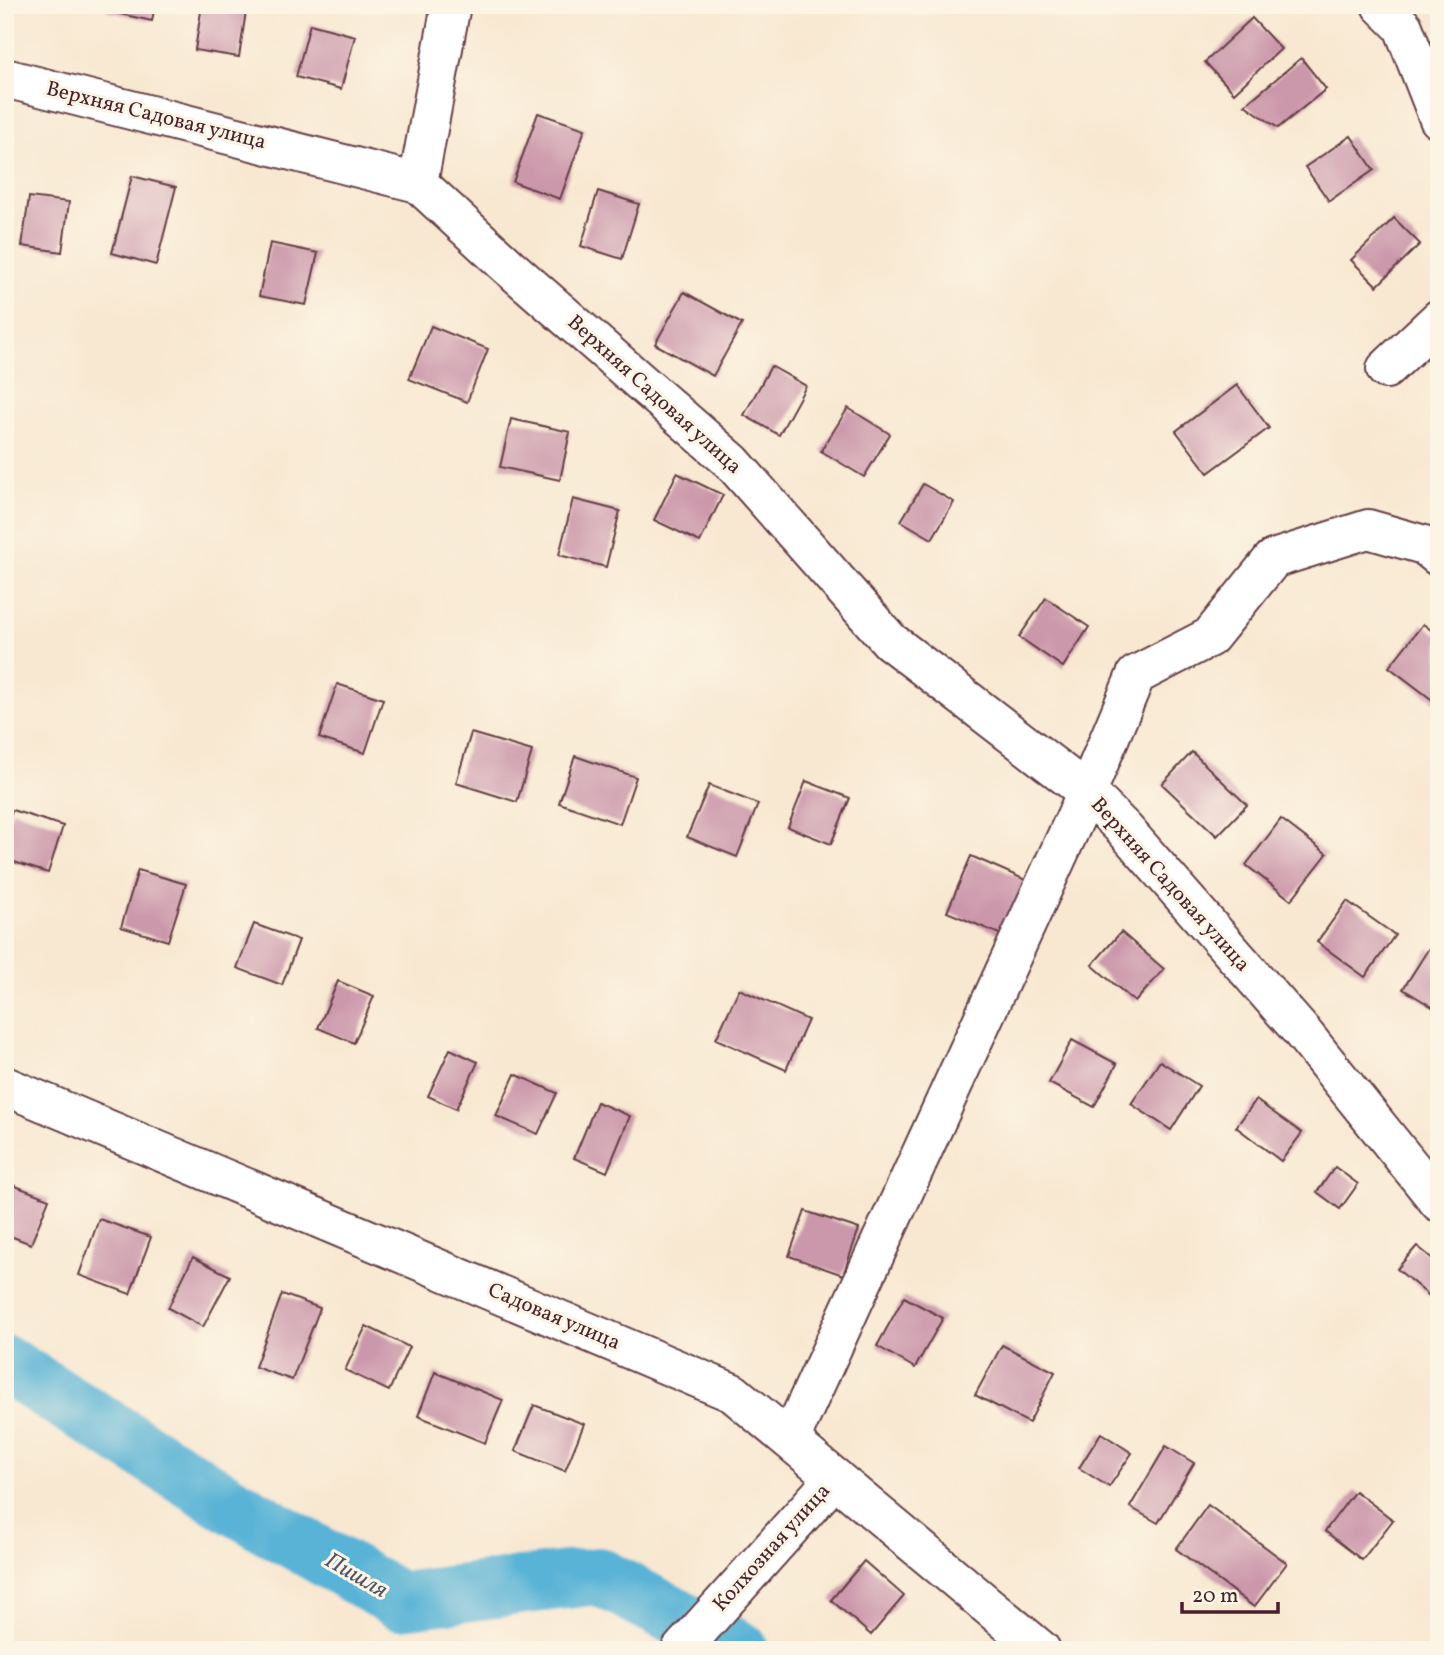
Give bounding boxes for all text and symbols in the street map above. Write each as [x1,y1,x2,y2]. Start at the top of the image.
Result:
street label: Верхняя Садовая улица [43,75,269,157]
street label: Верхняя Садовая улица [560,309,748,481]
street label: Верхняя Садовая улица [1084,791,1256,979]
street label: Садовая улица [483,1276,625,1358]
street label: Колхозная улица [707,1478,837,1618]
water label: Пишля [319,1545,393,1607]
scale bar [1182,1571,1278,1615]
text: 20 m [1192,1582,1238,1611]

